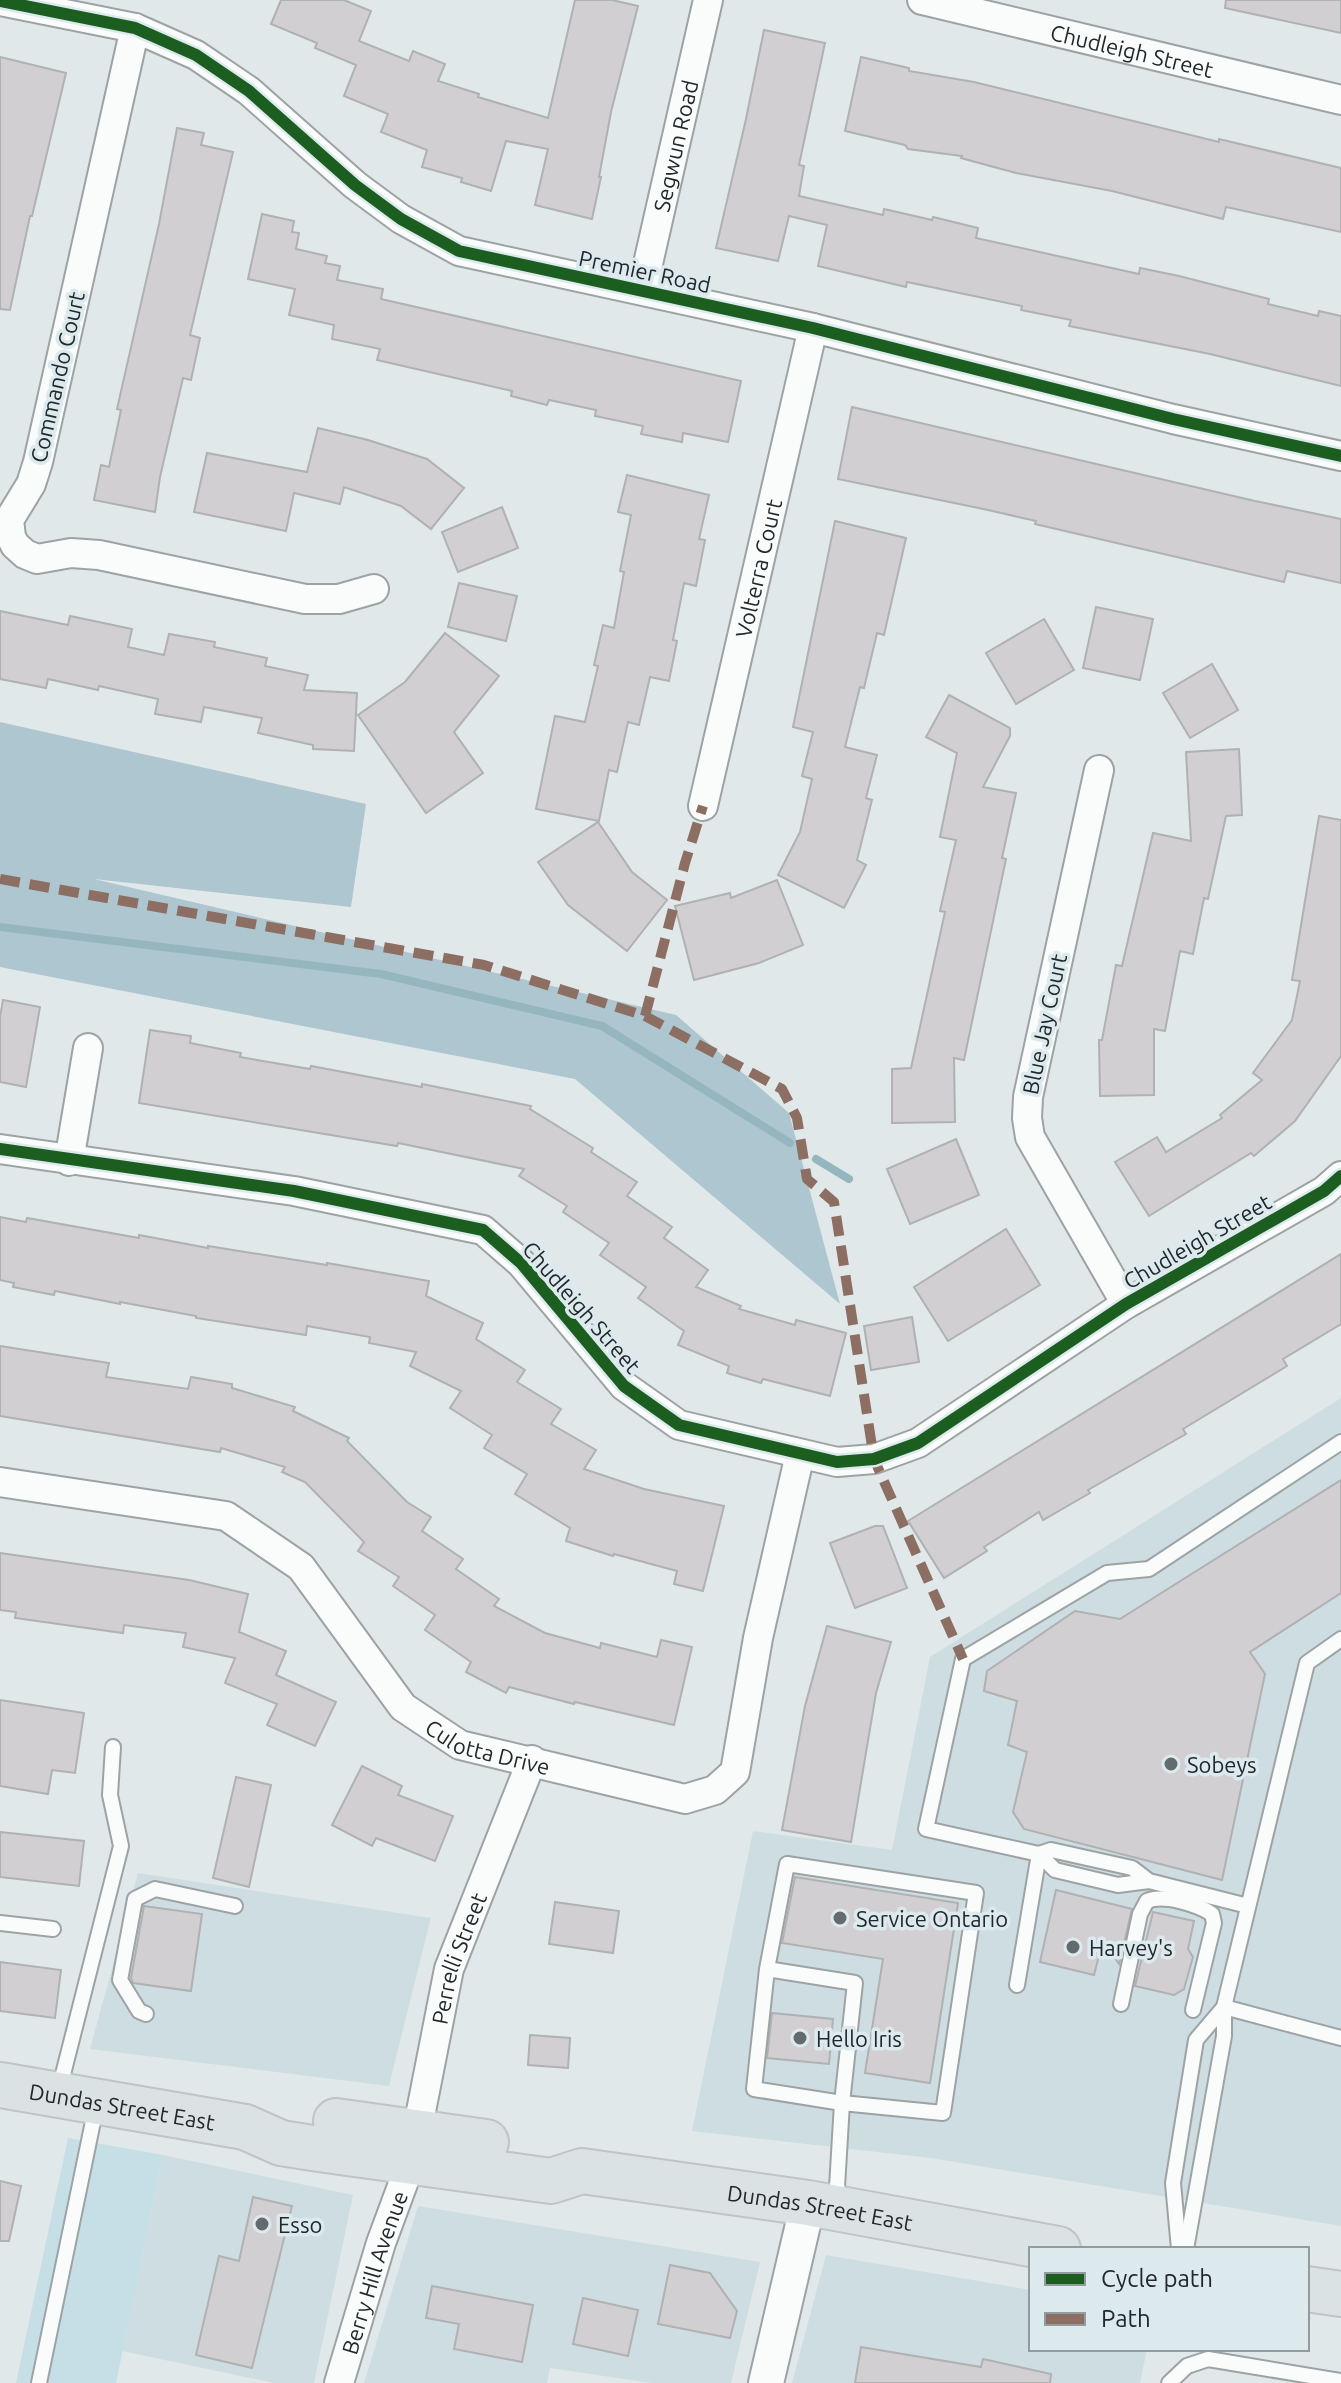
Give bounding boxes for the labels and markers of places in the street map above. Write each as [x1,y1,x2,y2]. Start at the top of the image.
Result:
place label: Sobeys [1187,1752,1257,1777]
marker: Sobeys [1162,1755,1180,1773]
place label: Service Ontario [856,1906,1008,1931]
marker: Service Ontario [831,1909,849,1927]
place label: Harvey's [1089,1935,1173,1960]
marker: Harvey's [1064,1938,1082,1956]
place label: Hello Iris [816,2026,902,2051]
marker: Hello Iris [791,2029,809,2047]
place label: Esso [278,2212,322,2237]
marker: Esso [253,2215,271,2233]

